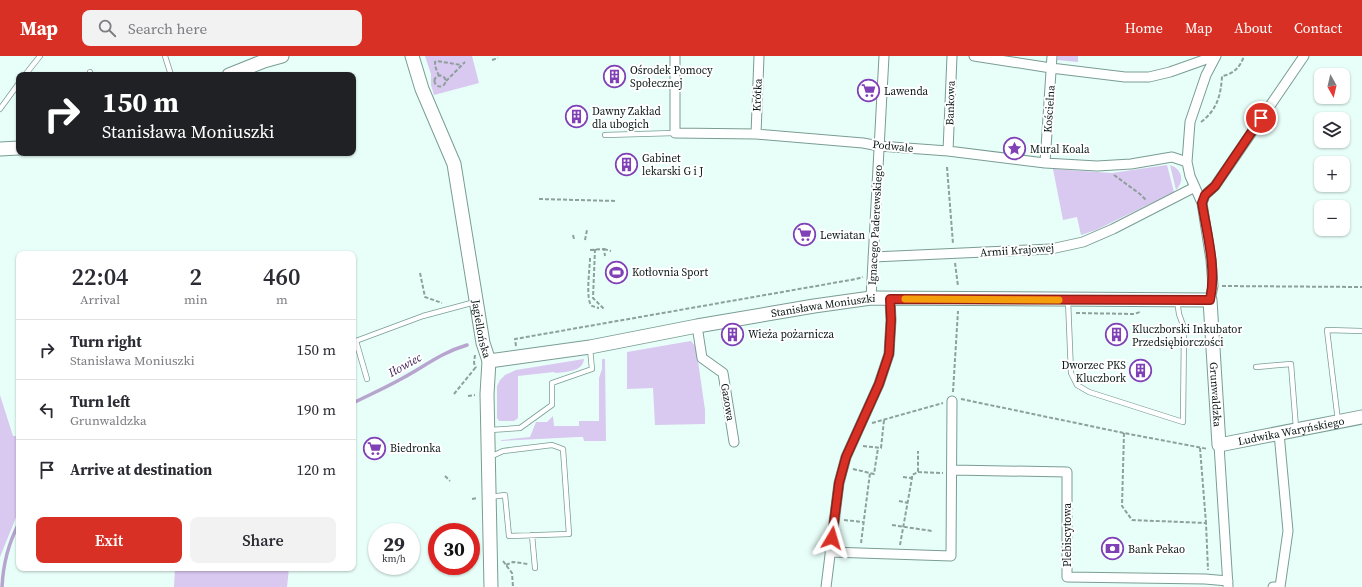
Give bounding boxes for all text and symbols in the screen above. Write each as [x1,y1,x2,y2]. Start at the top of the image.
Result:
search box [82,10,362,46]
text: Map [20,15,58,41]
icon: search [96,17,118,39]
text: Search here [128,18,207,39]
text: Home [1125,18,1163,38]
text: Map [1185,18,1212,38]
text: About [1234,18,1272,38]
text: Contact [1294,18,1342,38]
building icon: Ośrodek Pomocy Społecznej [601,63,627,89]
place label: Ośrodek Pomocy Społecznej [630,63,713,91]
north arrow [1314,68,1350,104]
map controls [1314,68,1350,236]
street label: Krótka [749,78,766,112]
supermarket icon: Lawenda [856,78,882,104]
street label: Bankowa [942,80,959,126]
text: 150 m [102,83,179,121]
place label: Lawenda [884,84,929,99]
street label: Kościelna [1040,84,1059,133]
icon: right [36,88,88,140]
pin [1244,101,1278,135]
building icon: Dawny Zakład dla ubogich [564,104,590,130]
place label: Dawny Zakład dla ubogich [592,104,662,132]
icon: arrive [1250,107,1272,129]
button: layers [1314,112,1350,148]
text: Stanisława Moniuszki [102,119,274,144]
place icon: Mural Koala [1002,136,1028,162]
street label: Podwale [872,137,915,156]
place label: Mural Koala [1030,142,1090,157]
building icon: Gabinet lekarski G i J [614,151,640,177]
place label: Gabinet lekarski G i J [642,151,703,179]
button: + [1314,156,1350,192]
street label: Ignacego Paderewskiego [865,164,886,286]
button: − [1314,200,1350,236]
supermarket icon: Lewiatan [791,222,817,248]
place label: Lewiatan [820,228,865,243]
street label: Armii Krajowej [979,240,1055,261]
sports icon: Kotłovnia Sport [603,259,629,285]
text: 22:04 [71,260,129,293]
text: 2 [190,260,202,293]
text: 460 [263,260,301,293]
place label: Kotłovnia Sport [632,265,708,280]
text: Arrival [80,291,120,308]
text: min [184,291,208,308]
text: m [276,291,288,308]
street label: Stanisława Moniuszki [770,291,876,321]
street label: Jagiellońska [468,297,495,360]
building icon: Wieża pożarnicza [720,321,746,347]
building icon: Kluczborski Inkubator Przedsiębiorczości [1104,322,1130,348]
place label: Kluczborski Inkubator Przedsiębiorczości [1132,322,1242,350]
place label: Wieża pożarnicza [748,327,834,342]
text: Turn right [70,331,142,352]
icon: right [36,339,58,361]
text: 150 m [296,339,336,360]
water label: Iłowiec [385,349,425,381]
text: Stanisława Moniuszki [70,352,195,369]
place label: Dworzec PKS Kluczbork [1061,358,1127,386]
building icon: Dworzec PKS Kluczbork [1128,358,1154,384]
street label: Grunwaldzka [1206,362,1225,428]
street label: Gazowa [717,382,738,422]
text: Turn left [70,391,130,412]
icon: left [36,399,58,421]
text: 190 m [296,399,336,420]
text: Grunwaldzka [70,412,147,429]
street label: Ludwika Waryńskiego [1237,414,1346,449]
supermarket icon: Biedronka [361,435,387,461]
place label: Biedronka [390,441,441,456]
icon: arrive [36,459,58,481]
text: Arrive at destination [70,459,212,480]
text: 120 m [296,459,336,480]
street label: Plebiscytowa [1060,503,1075,567]
button: Exit [36,517,182,563]
button: Share [190,517,336,563]
position arrow [811,517,853,559]
speed limit sign: 30 [428,523,480,575]
text: 29 [383,530,405,558]
bank icon: Bank Pekao [1100,536,1126,562]
place label: Bank Pekao [1128,542,1185,557]
text: km/h [382,552,406,565]

